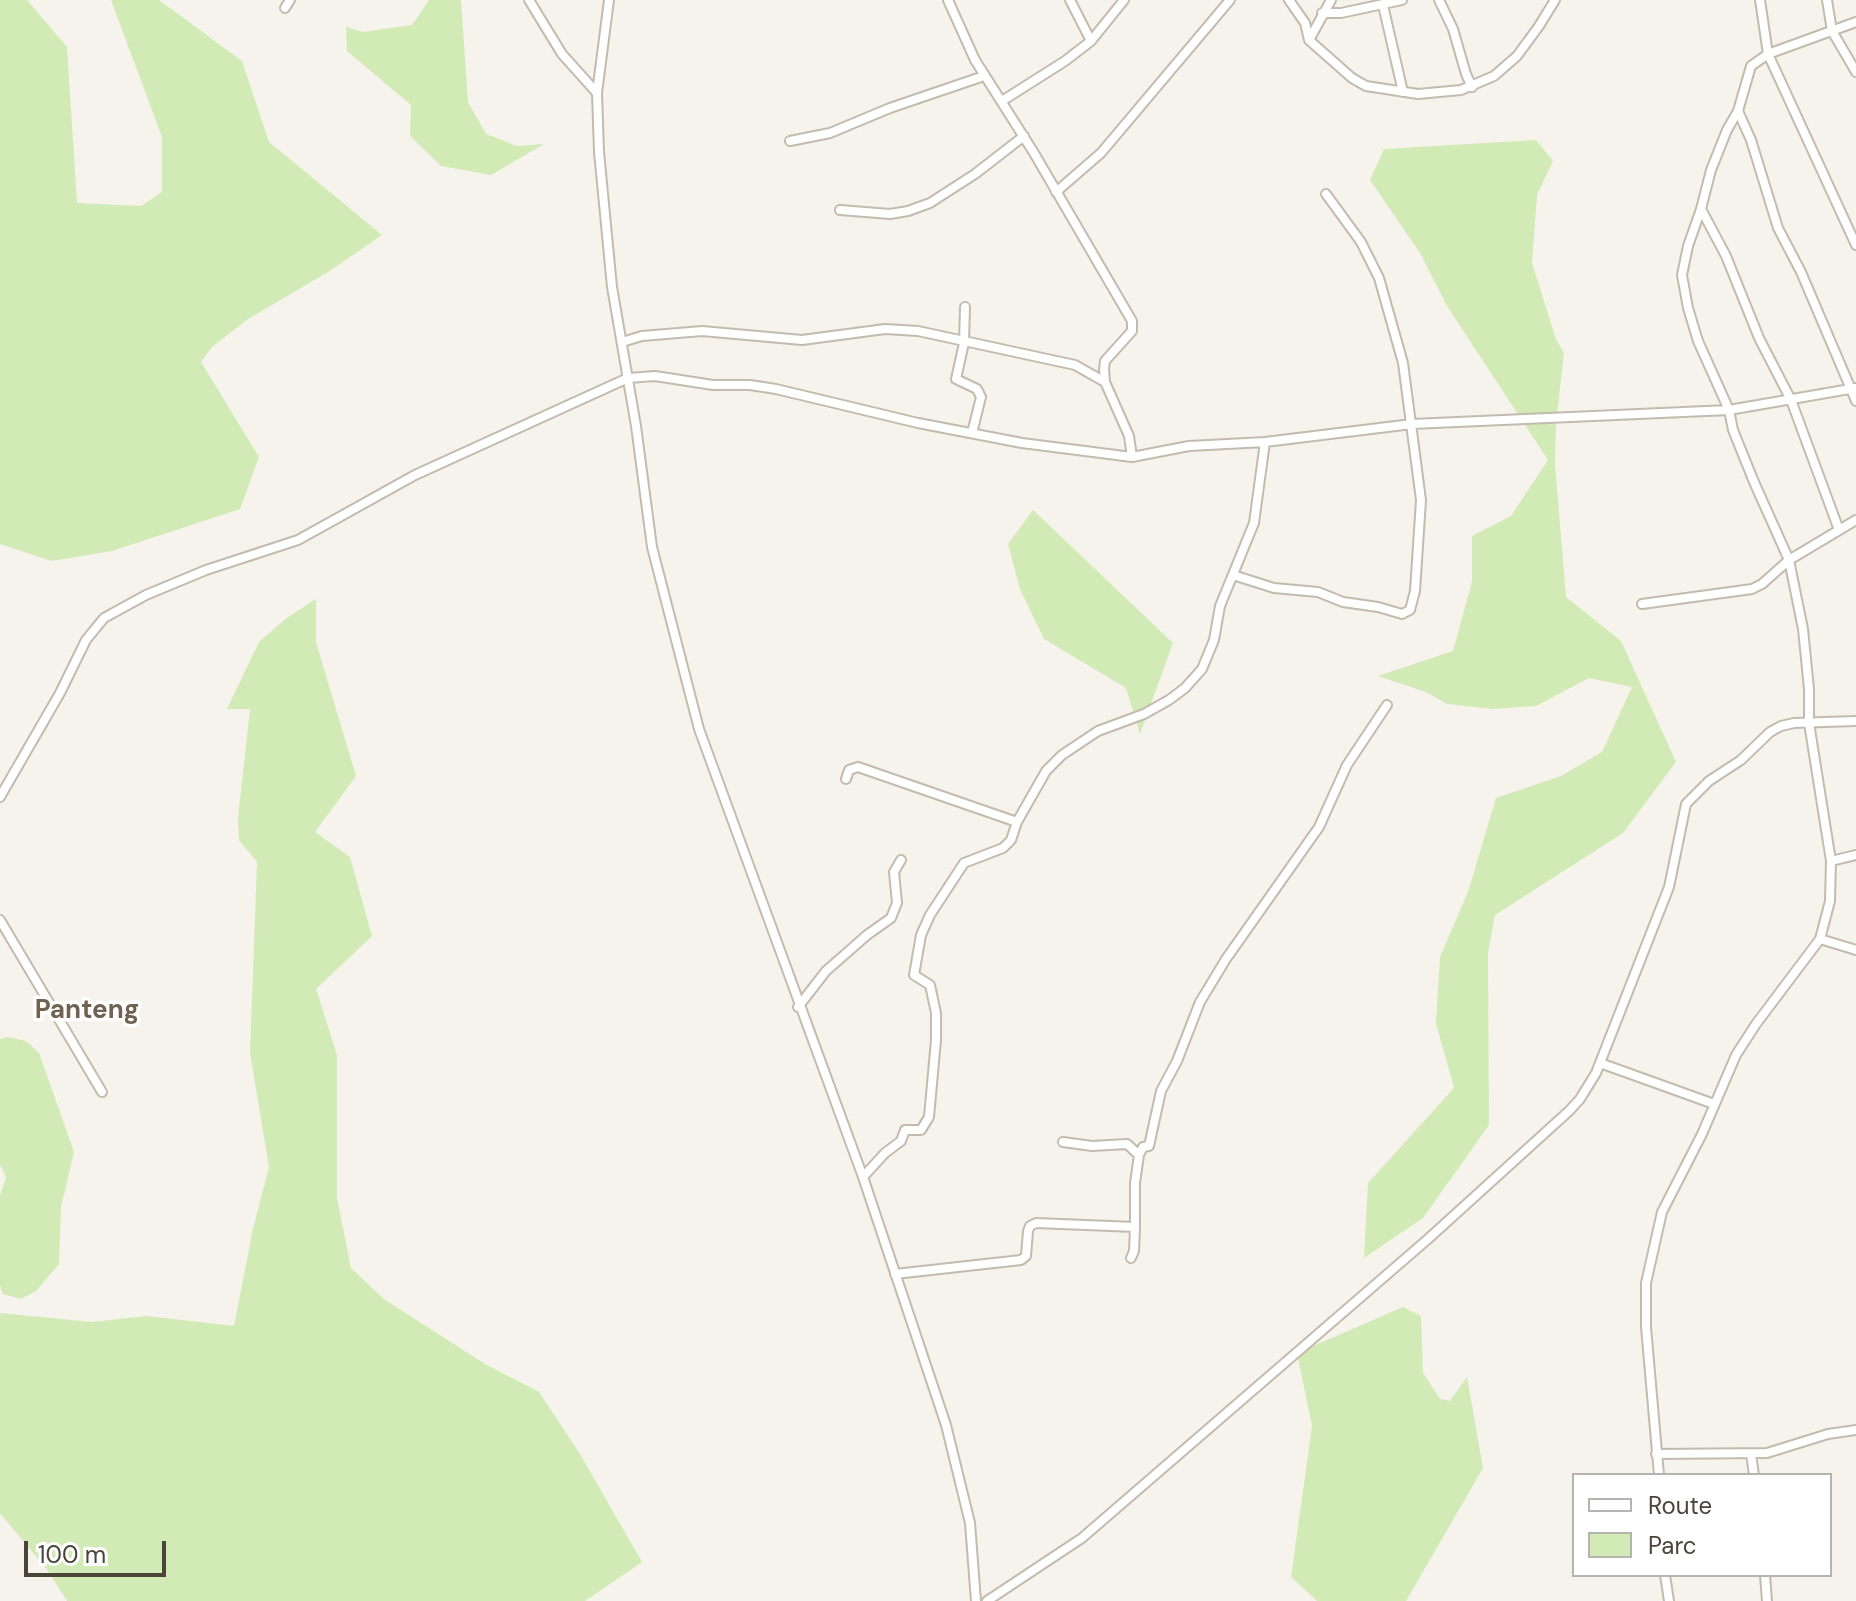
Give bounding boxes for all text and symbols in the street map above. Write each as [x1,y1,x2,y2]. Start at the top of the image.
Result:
district label: Panteng [35,995,139,1027]
legend [1572,1473,1832,1577]
text: Route [1648,1490,1712,1521]
scale bar [28,1525,170,1575]
text: Parc [1648,1530,1697,1561]
text: 100 m [38,1539,106,1570]

